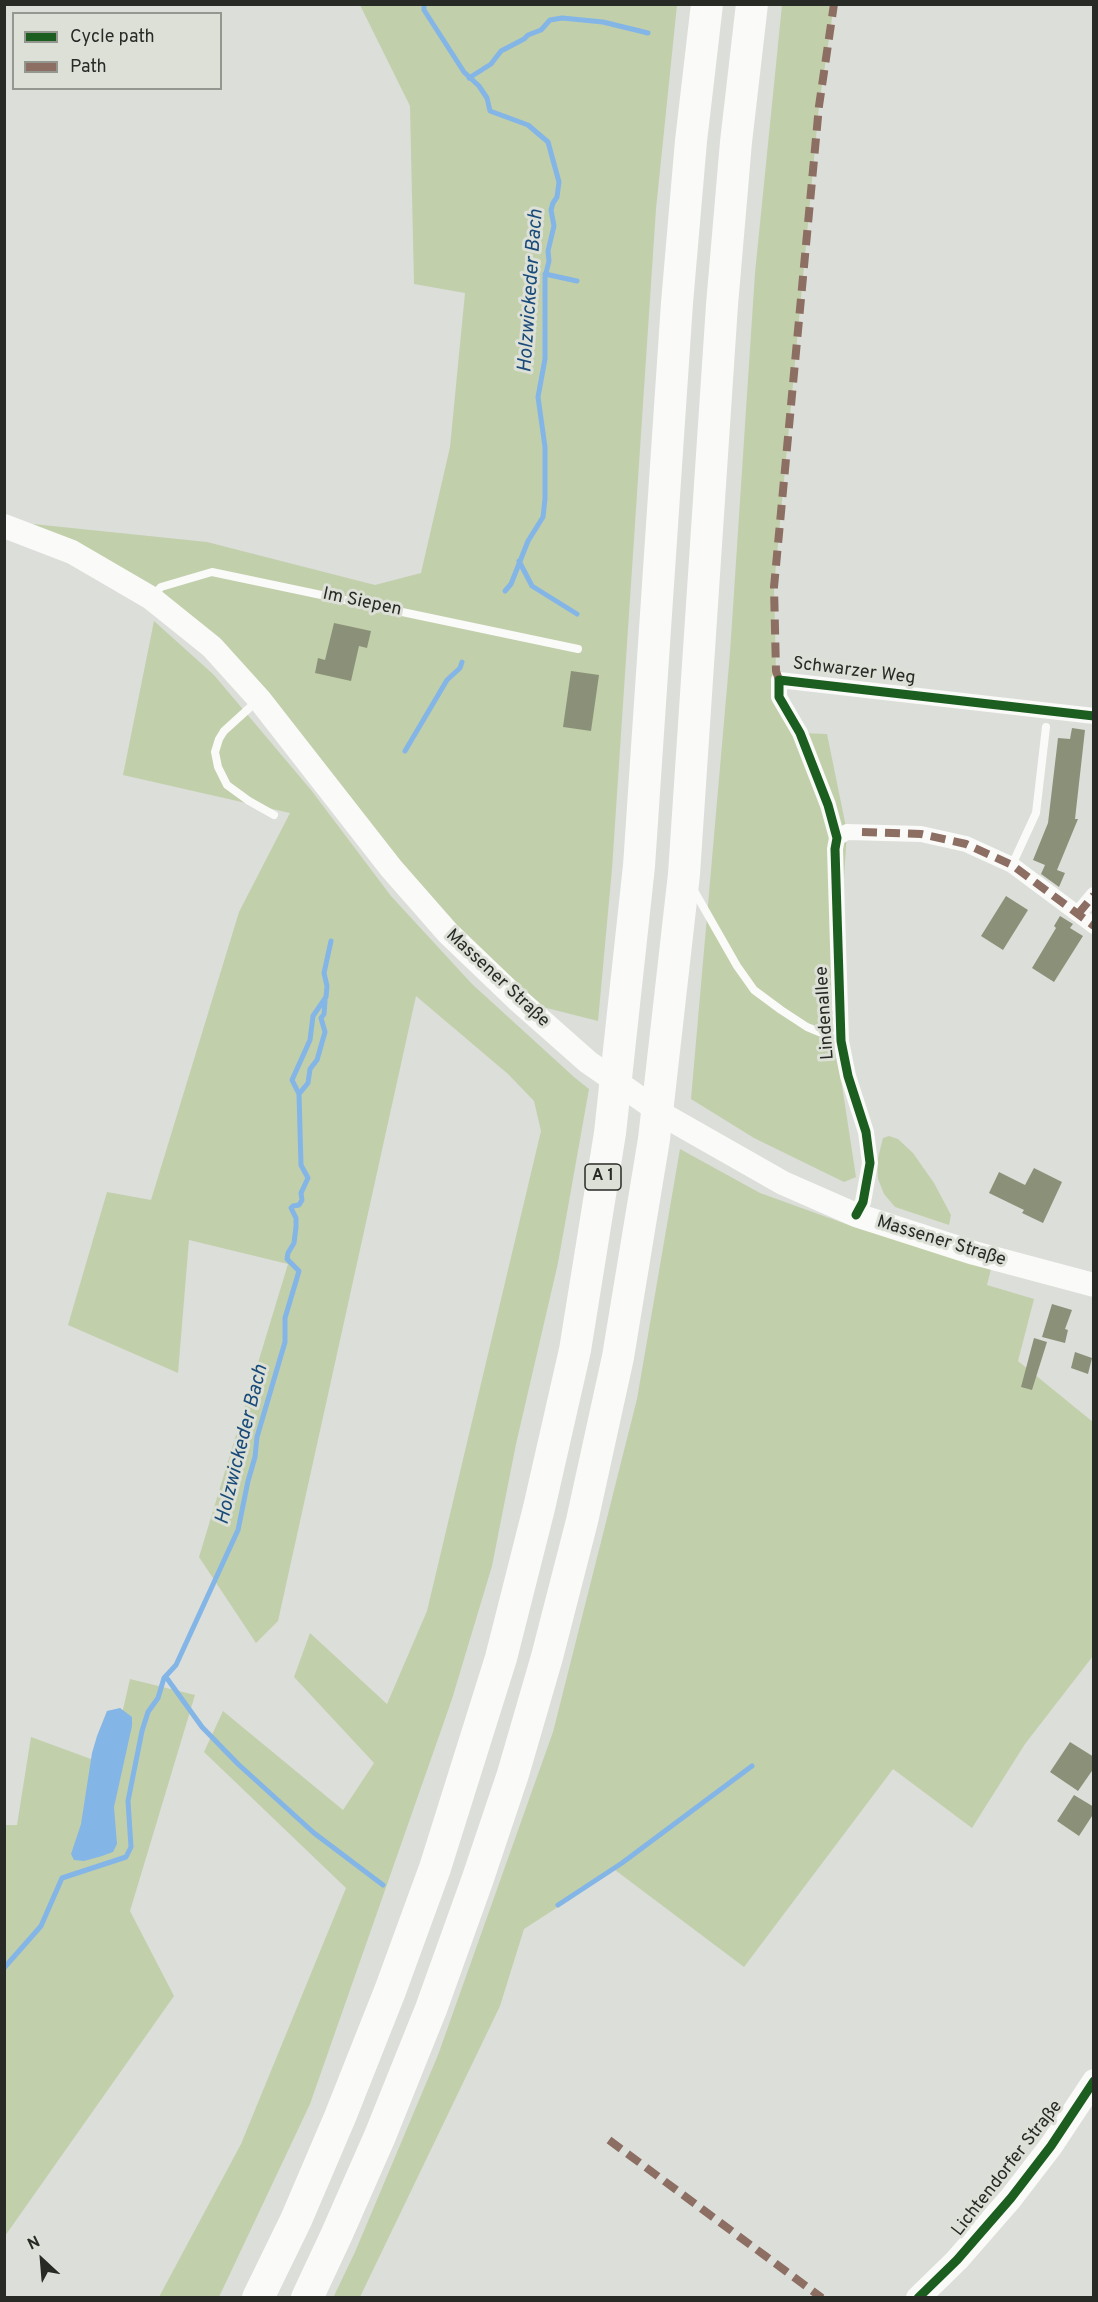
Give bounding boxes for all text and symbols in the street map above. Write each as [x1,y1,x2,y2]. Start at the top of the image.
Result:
legend [12,12,222,90]
text: Cycle path [70,26,155,49]
text: Path [70,56,107,79]
water label: Holzwickeder Bach [514,208,550,374]
street label: Im Siepen [321,584,403,622]
street label: Schwarzer Weg [791,654,917,690]
street label: Massener Straße [441,925,553,1033]
street label: Lindenallee [812,965,840,1061]
road number: A 1 [585,1164,621,1190]
street label: Massener Straße [874,1212,1008,1272]
water label: Holzwickeder Bach [212,1363,274,1527]
street label: Lichtendorfer Straße [948,2097,1068,2241]
north arrow [12,2230,72,2290]
text: N [25,2232,44,2255]

